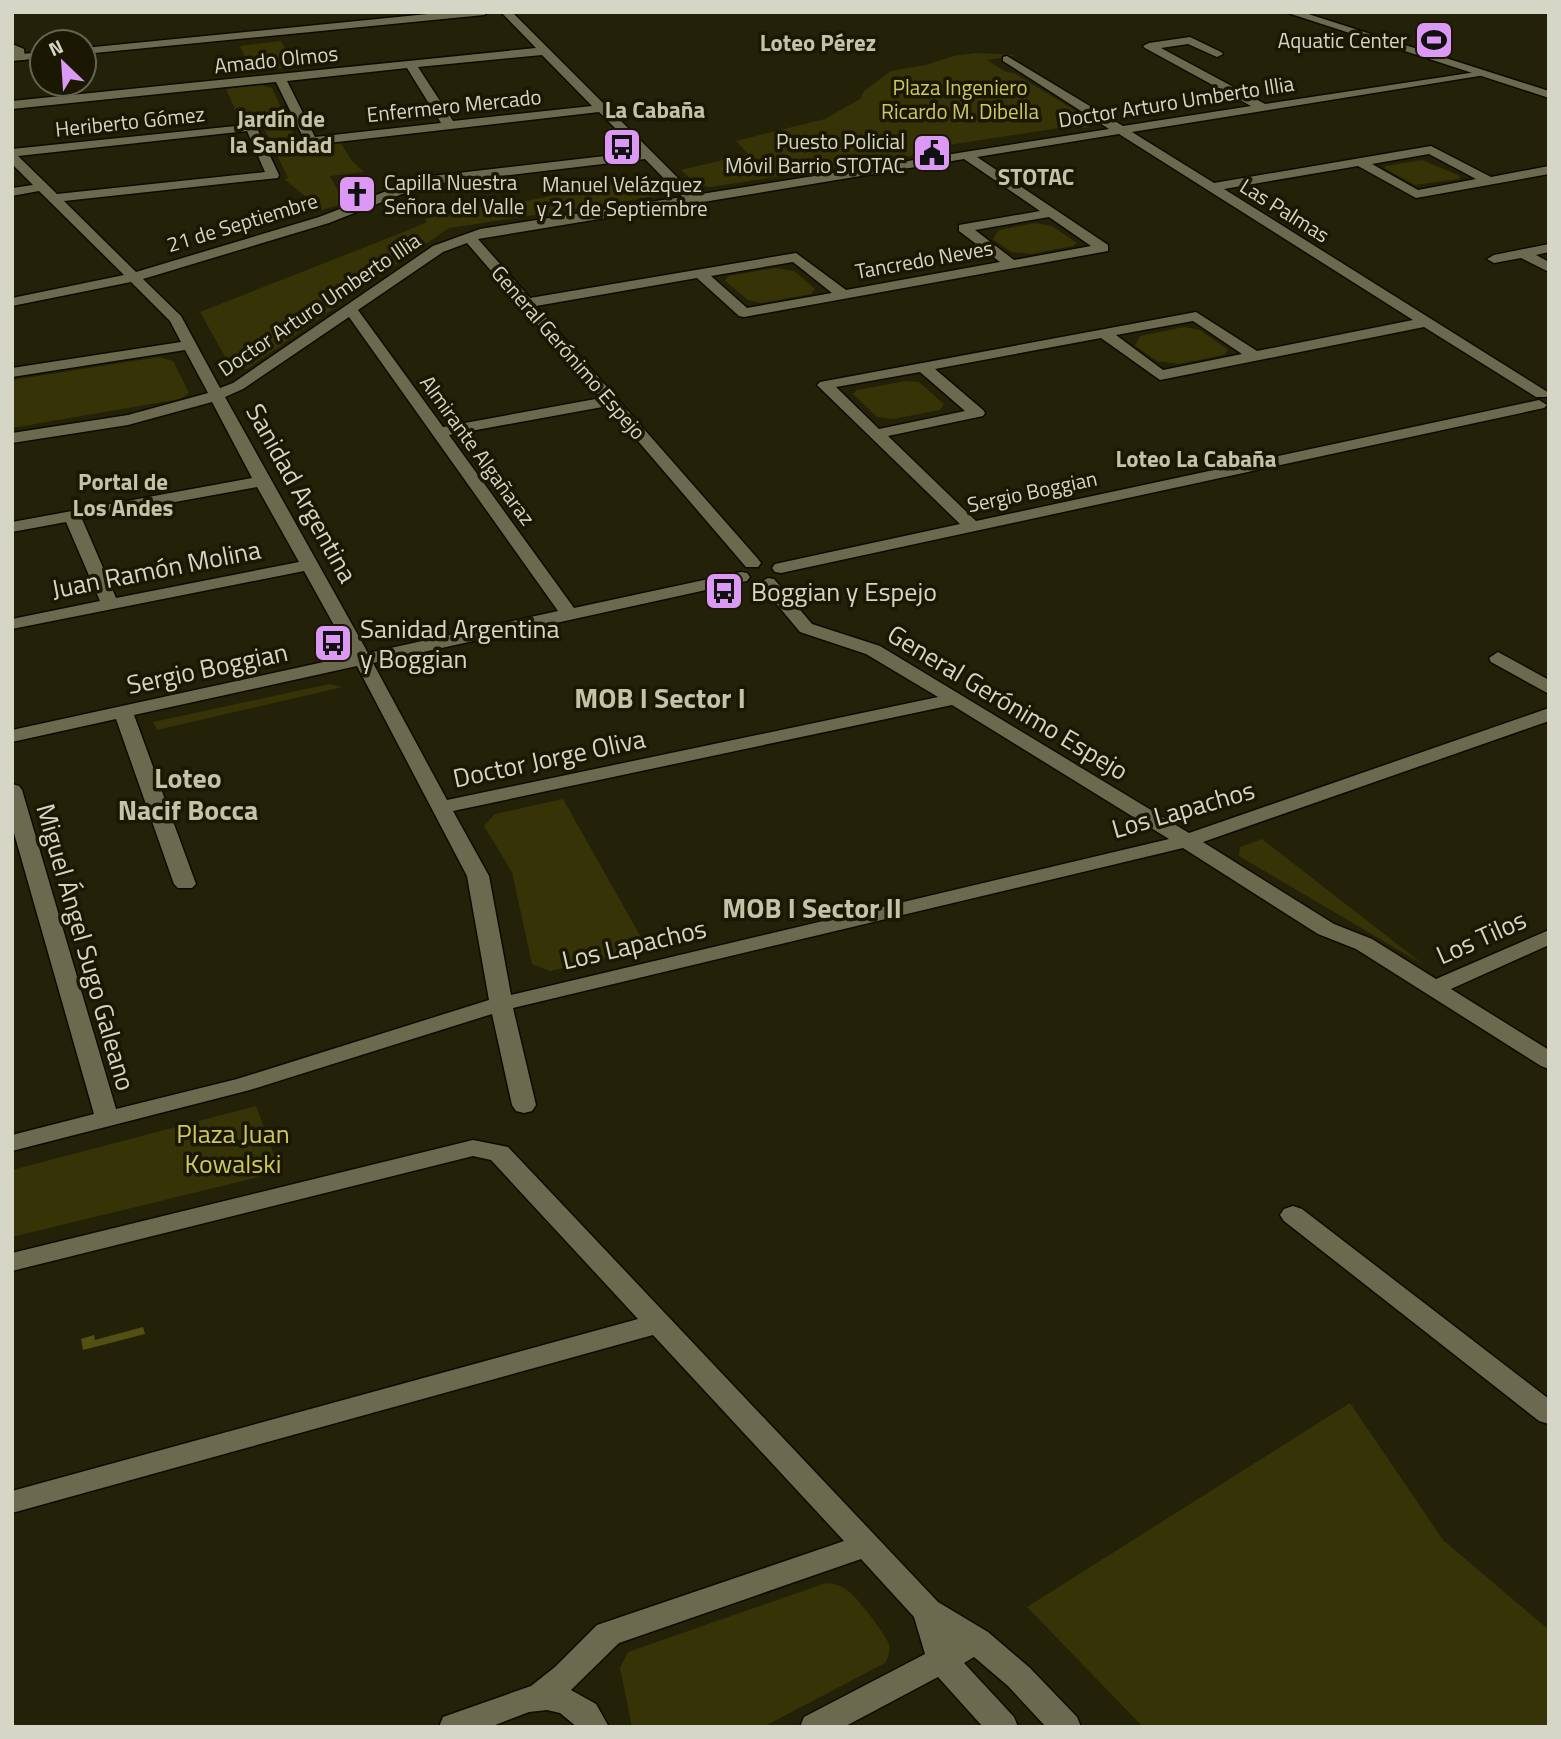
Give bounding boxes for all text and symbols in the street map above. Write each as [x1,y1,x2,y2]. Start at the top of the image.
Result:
sports icon: Aquatic Center [1413,19,1455,61]
place label: Aquatic Center [1278,24,1407,56]
district label: Loteo Pérez [760,25,876,60]
north arrow [28,28,98,98]
text: N [44,31,68,63]
street label: Amado Olmos [212,37,340,81]
street label: Doctor Arturo Umberto Illia [1056,66,1297,135]
park label: Plaza Ingeniero Ricardo M. Dibella [881,71,1039,127]
street label: Enfermero Mercado [365,80,543,130]
district label: La Cabaña [605,92,705,127]
street label: Heriberto Gómez [54,97,206,145]
district label: Jardín de la Sanidad [230,101,332,162]
place label: Puesto Policial Móvil Barrio STOTAC [725,125,905,181]
bus stop icon: Manuel Velázquez y 21 de Septiembre [601,126,643,168]
public building icon: Puesto Policial Móvil Barrio STOTAC [911,132,953,174]
district label: STOTAC [998,159,1074,194]
place label: Capilla Nuestra Señora del Valle [384,166,524,222]
place label: Manuel Velázquez y 21 de Septiembre [536,168,708,224]
street label: Las Palmas [1234,170,1336,250]
church icon: Capilla Nuestra Señora del Valle [336,173,378,215]
street label: 21 de Septiembre [163,184,321,260]
street label: Doctor Arturo Umberto Illia [211,224,427,384]
street label: Tancredo Neves [853,231,995,287]
street label: General Gerónimo Espejo [484,258,654,446]
street label: Almirante Algañaraz [412,368,544,532]
street label: Sanidad Argentina [237,396,367,590]
district label: Loteo La Cabaña [1115,441,1277,476]
street label: Sergio Boggian [964,462,1100,520]
district label: Portal de Los Andes [73,464,174,525]
street label: Juan Ramón Molina [48,530,264,608]
bus stop icon: Boggian y Espejo [703,570,745,612]
place label: Boggian y Espejo [751,572,937,611]
place label: Sanidad Argentina y Boggian [360,609,560,678]
street label: General Gerónimo Espejo [880,614,1136,790]
bus stop icon: Sanidad Argentina y Boggian [312,622,354,664]
street label: Sergio Boggian [123,632,291,704]
district label: MOB I Sector I [574,676,746,719]
street label: Doctor Jorge Oliva [449,719,649,797]
district label: Loteo Nacif Bocca [118,756,258,831]
street label: Los Lapachos [1107,770,1259,848]
street label: Miguel Ángel Sugo Galeano [26,799,146,1095]
district label: MOB I Sector II [722,886,902,929]
street label: Los Tilos [1430,900,1532,974]
street label: Los Lapachos [558,908,710,980]
park label: Plaza Juan Kowalski [176,1114,290,1183]

